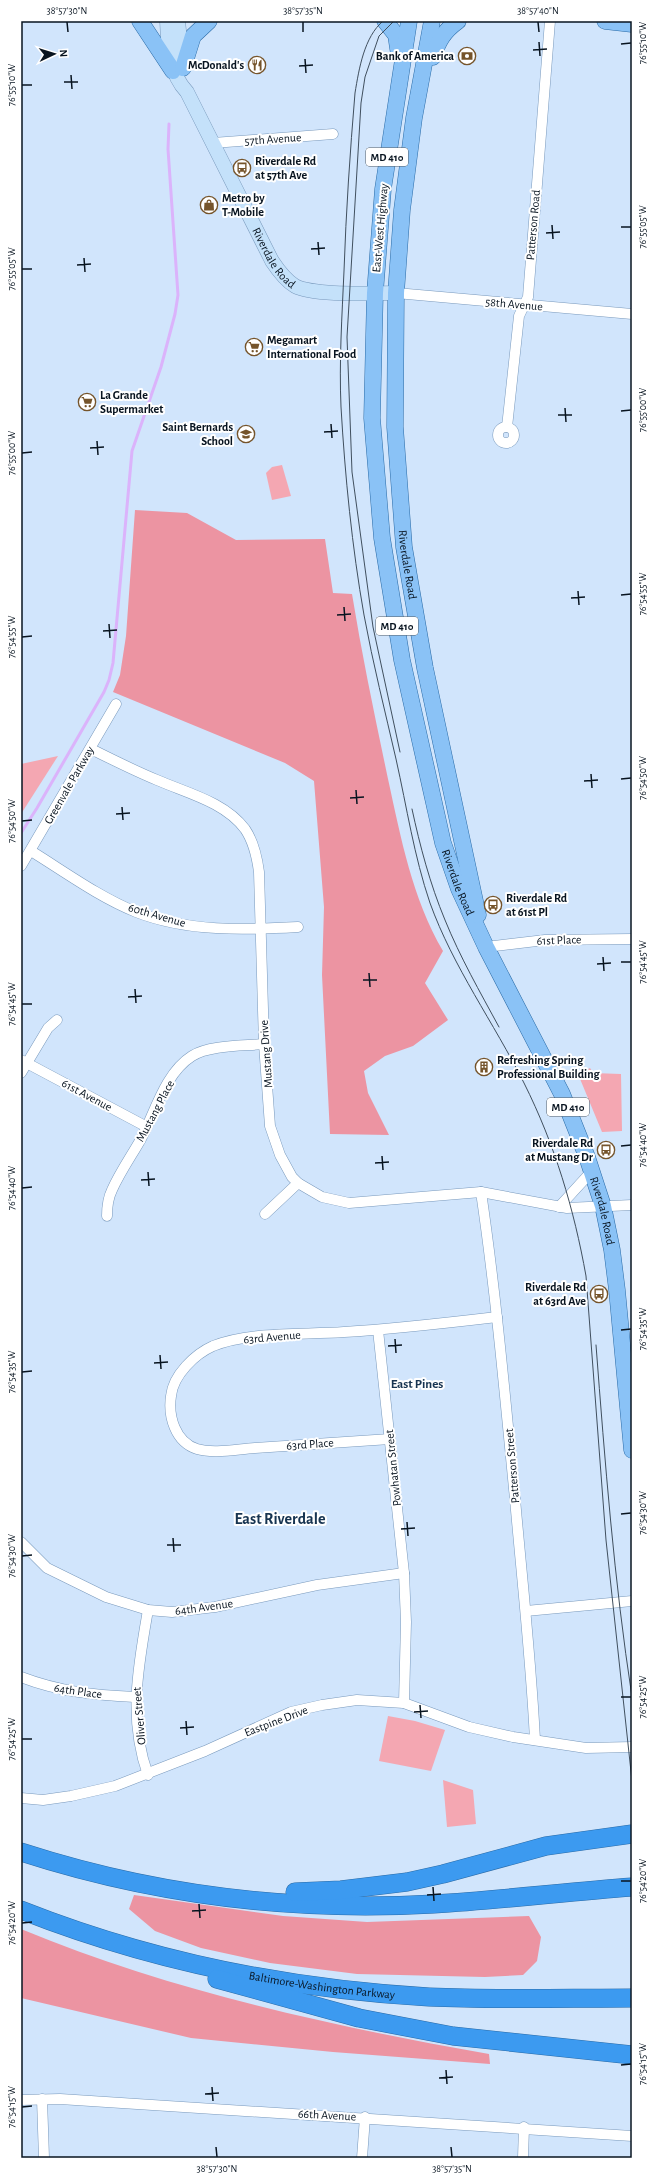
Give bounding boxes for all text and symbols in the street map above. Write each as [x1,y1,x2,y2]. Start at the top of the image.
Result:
text: 38°57'30"N [47,6,87,16]
text: 38°57'35"N [283,6,323,16]
text: 38°57'40"N [517,6,559,16]
text: 76°55'10"W [638,22,648,64]
north arrow [34,34,74,74]
bank icon: Bank of America [457,46,477,66]
text: N [58,49,69,58]
place label: Bank of America [376,50,454,62]
restaurant icon: McDonald's [247,55,267,75]
place label: McDonald's [188,59,244,71]
text: 76°55'10"W [7,64,17,106]
street label: 57th Avenue [244,131,302,147]
road number: MD 410 [366,148,408,166]
place label: Riverdale Rd at 57th Ave [255,155,317,181]
bus stop icon: Riverdale Rd at 57th Ave [232,158,252,178]
street label: East-West Highway [370,183,391,273]
street label: Patterson Road [524,189,542,261]
place label: Metro by T-Mobile [222,192,265,218]
shop icon: Metro by T-Mobile [199,195,219,215]
text: 76°55'05"W [638,205,648,249]
street label: Riverdale Road [250,226,298,290]
text: 76°55'05"W [7,247,17,291]
street label: 58th Avenue [485,296,543,312]
place label: Megamart International Food [267,334,357,360]
supermarket icon: Megamart International Food [244,337,264,357]
text: 76°55'00"W [638,388,648,432]
place label: La Grande Supermarket [100,389,163,415]
supermarket icon: La Grande Supermarket [77,392,97,412]
place label: Saint Bernards School [162,421,233,447]
school or university icon: Saint Bernards School [236,424,256,444]
text: 76°55'00"W [7,431,17,475]
street label: Riverdale Road [397,530,419,600]
text: 76°54'55"W [638,573,648,615]
text: 76°54'55"W [7,616,17,658]
road number: MD 410 [376,617,418,635]
street label: Greenvale Parkway [42,744,97,827]
text: 76°54'50"W [638,756,648,800]
text: 76°54'50"W [7,799,17,843]
street label: Riverdale Road [440,848,476,917]
place label: Riverdale Rd at 61st Pl [506,892,568,918]
bus stop icon: Riverdale Rd at 61st Pl [483,895,503,915]
street label: 60th Avenue [127,901,187,929]
street label: 61st Place [536,933,582,947]
text: 76°54'45"W [638,940,648,984]
text: 76°54'45"W [7,982,17,1026]
street label: Mustang Drive [258,1020,274,1088]
place label: Refreshing Spring Professional Building [497,1054,600,1080]
building icon: Refreshing Spring Professional Building [474,1057,494,1077]
street label: 61st Avenue [60,1077,114,1113]
street label: Mustang Place [134,1078,176,1144]
road number: MD 410 [547,1098,589,1116]
text: 76°54'40"W [638,1123,648,1167]
place label: Riverdale Rd at Mustang Dr [525,1137,594,1163]
bus stop icon: Riverdale Rd at Mustang Dr [596,1140,616,1160]
text: 76°54'40"W [7,1166,17,1210]
street label: Riverdale Road [588,1175,617,1246]
place label: Riverdale Rd at 63rd Ave [525,1281,587,1307]
bus stop icon: Riverdale Rd at 63rd Ave [589,1284,609,1304]
text: 76°54'35"W [638,1308,648,1350]
street label: 63rd Avenue [243,1329,301,1345]
text: 76°54'35"W [7,1351,17,1393]
district label: East Pines [391,1378,443,1391]
street label: Patterson Street [503,1428,521,1504]
street label: Powhatan Street [383,1429,403,1507]
street label: 63rd Place [286,1436,334,1452]
text: 76°54'30"W [638,1491,648,1535]
district label: East Riverdale [234,1511,326,1527]
text: 76°54'30"W [7,1534,17,1578]
street label: 64th Avenue [174,1597,234,1617]
text: 76°54'25"W [638,1675,648,1719]
street label: 64th Place [53,1682,103,1700]
street label: Oliver Street [130,1686,148,1745]
street label: Eastpine Drive [243,1703,309,1739]
text: 76°54'25"W [7,1717,17,1761]
text: 76°54'20"W [638,1859,648,1903]
text: 76°54'20"W [7,1901,17,1945]
street label: Baltimore-Washington Parkway [248,1969,395,2002]
text: 76°54'15"W [638,2043,648,2085]
text: 76°54'15"W [7,2086,17,2128]
street label: 66th Avenue [298,2107,356,2123]
text: 38°57'30"N [197,2164,237,2174]
text: 38°57'35"N [432,2164,472,2174]

